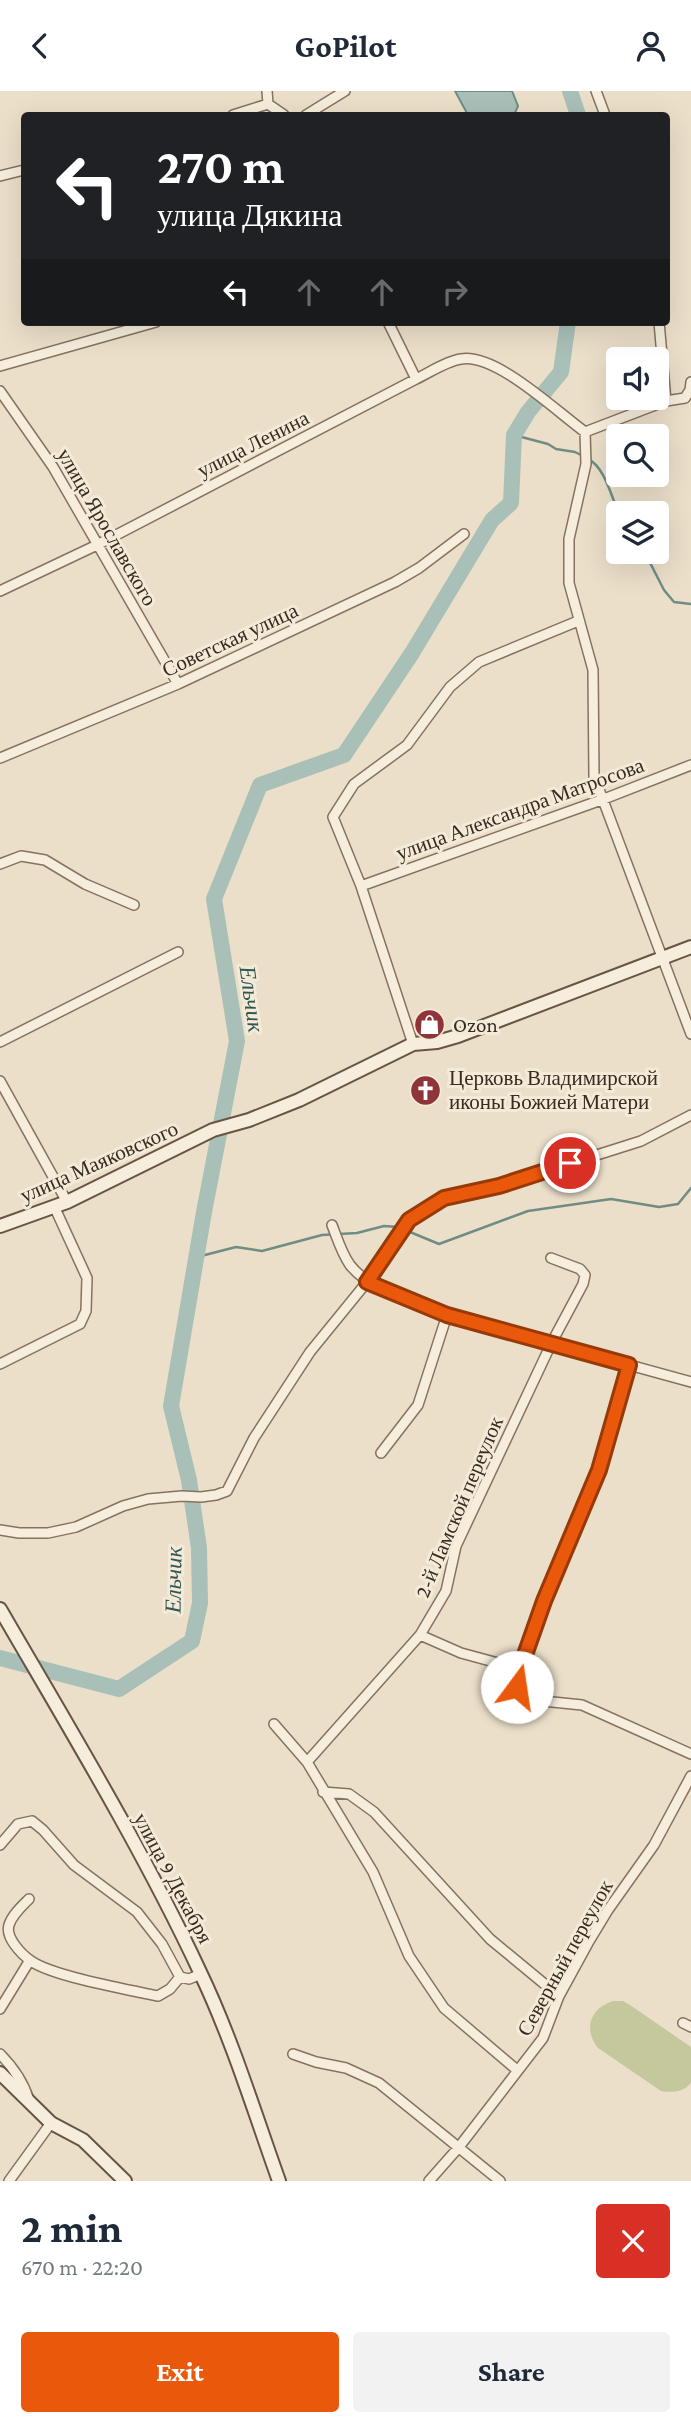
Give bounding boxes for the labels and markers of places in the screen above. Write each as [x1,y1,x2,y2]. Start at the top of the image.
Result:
shop icon: Ozon [413,1008,447,1042]
place label: Ozon [453,1013,498,1037]
place label: Церковь Владимирской иконы Божией Матери [449,1066,658,1114]
church icon: Церковь Владимирской иконы Божией Матери [409,1073,443,1107]
pin [540,1133,600,1193]

